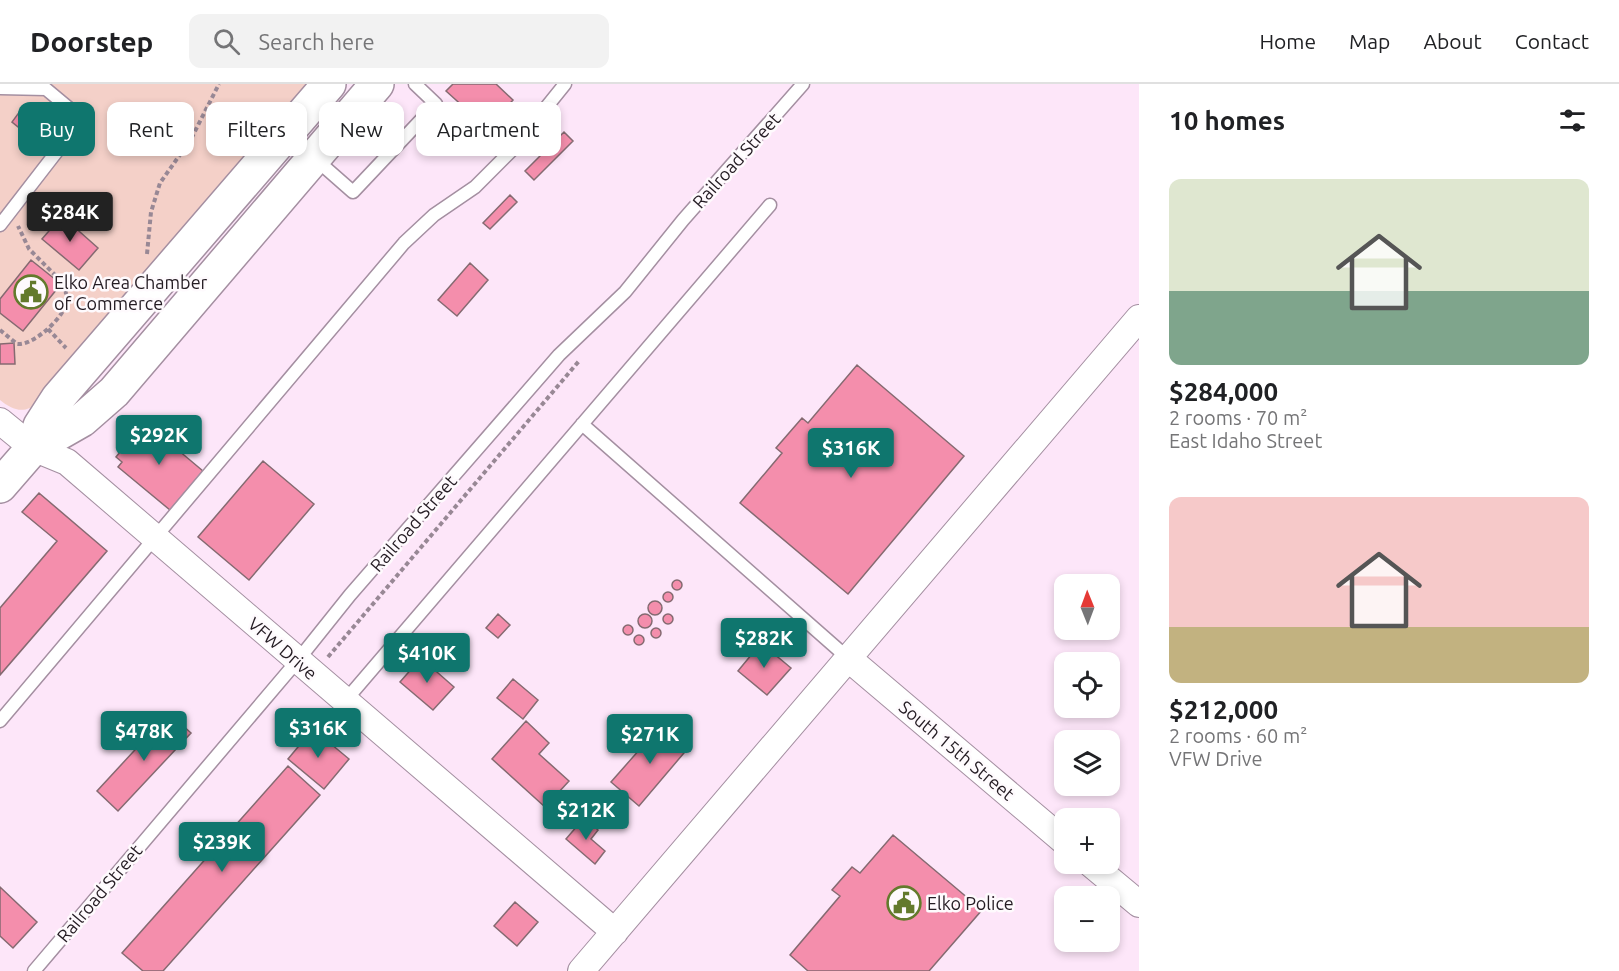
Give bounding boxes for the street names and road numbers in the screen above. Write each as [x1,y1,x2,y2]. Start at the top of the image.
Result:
street label: Railroad Street [688,108,784,212]
street label: Railroad Street [366,471,460,575]
street label: VFW Drive [245,613,321,683]
street label: South 15th Street [896,696,1018,804]
street label: Railroad Street [52,840,146,946]

